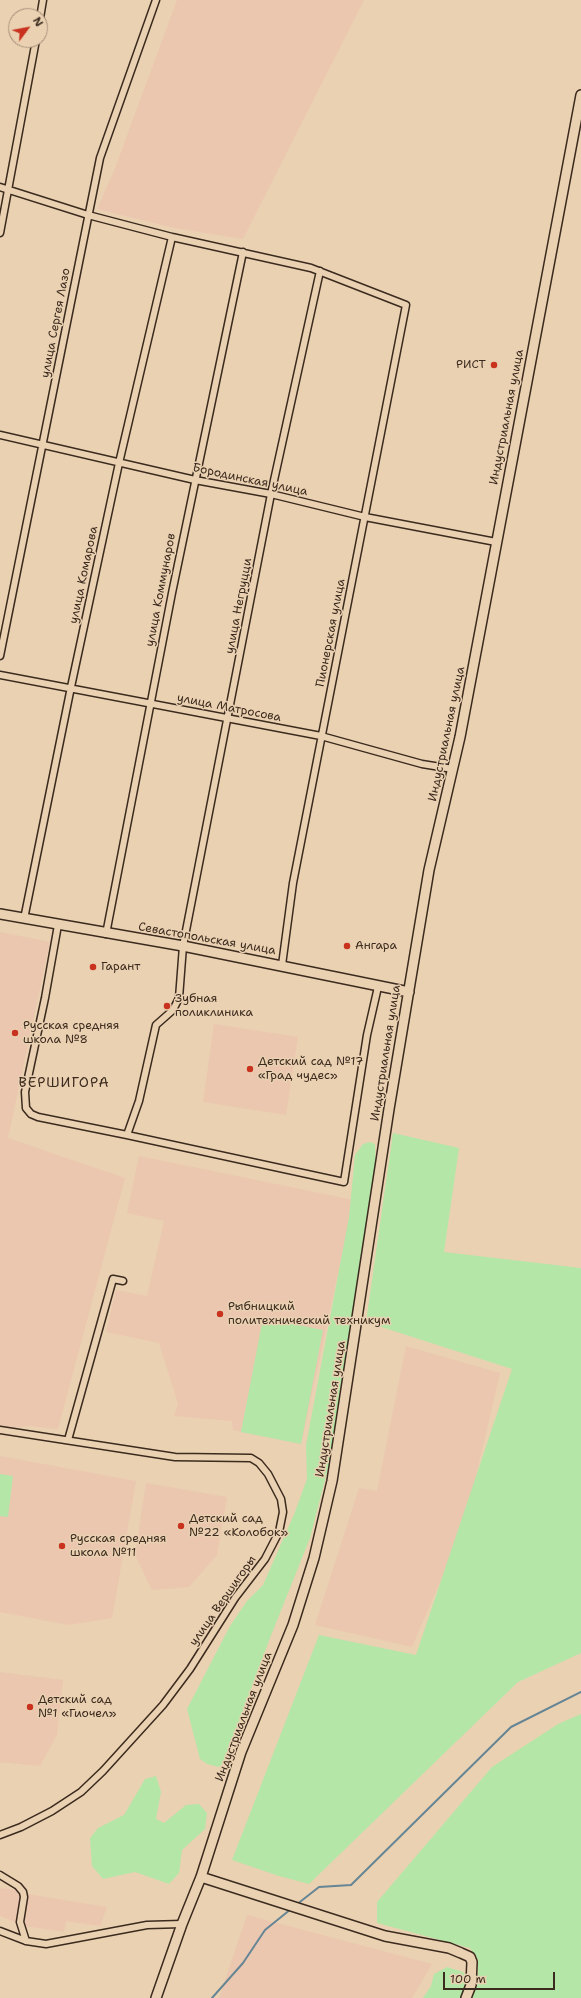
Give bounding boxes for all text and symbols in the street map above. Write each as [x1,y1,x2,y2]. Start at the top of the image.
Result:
north arrow [8,8,48,48]
text: N [29,14,46,30]
street label: улица Сергея Лазо [38,267,74,379]
street label: Индустриальная улица [487,348,527,486]
place label: РИСТ [456,358,486,372]
marker: РИСТ [489,360,499,370]
street label: Бородинская улица [191,461,309,499]
street label: улица Комарова [67,525,101,625]
street label: улица Коммунаров [143,532,179,648]
street label: улица Негруцци [223,557,255,655]
street label: Пионерская улица [313,578,349,688]
street label: Индустриальная улица [426,665,468,803]
street label: улица Матросова [176,691,282,725]
street label: Севастопольская улица [137,920,277,958]
place label: Ангара [355,939,397,953]
marker: Ангара [342,941,352,951]
place label: Гарант [101,960,140,974]
marker: Гарант [88,962,98,972]
street label: Индустриальная улица [368,984,404,1122]
place label: Зубная поликлиника [175,992,253,1020]
marker: Зубная поликлиника [162,1001,172,1011]
place label: Русская средняя школа №8 [23,1019,119,1047]
marker: Русская средняя школа №8 [10,1028,20,1038]
place label: Детский сад №17 «Град чудес» [258,1055,363,1083]
marker: Детский сад №17 «Град чудес» [245,1064,255,1074]
district label: ВЕРШИГОРА [18,1075,110,1091]
place label: Рыбницкий политехнический техникум [228,1300,390,1328]
marker: Рыбницкий политехнический техникум [215,1309,225,1319]
street label: Индустриальная улица [313,1340,349,1478]
place label: Детский сад №22 «Колобок» [189,1512,288,1540]
marker: Детский сад №22 «Колобок» [176,1521,186,1531]
place label: Русская средняя школа №11 [70,1532,166,1560]
marker: Русская средняя школа №11 [57,1541,67,1551]
street label: улица Вершигоры [187,1553,259,1649]
street label: Индустриальная улица [213,1650,275,1784]
place label: Детский сад №1 «Гиочел» [38,1693,116,1721]
marker: Детский сад №1 «Гиочел» [25,1702,35,1712]
scale bar [445,1964,557,1990]
text: 100 m [450,1971,486,1987]

